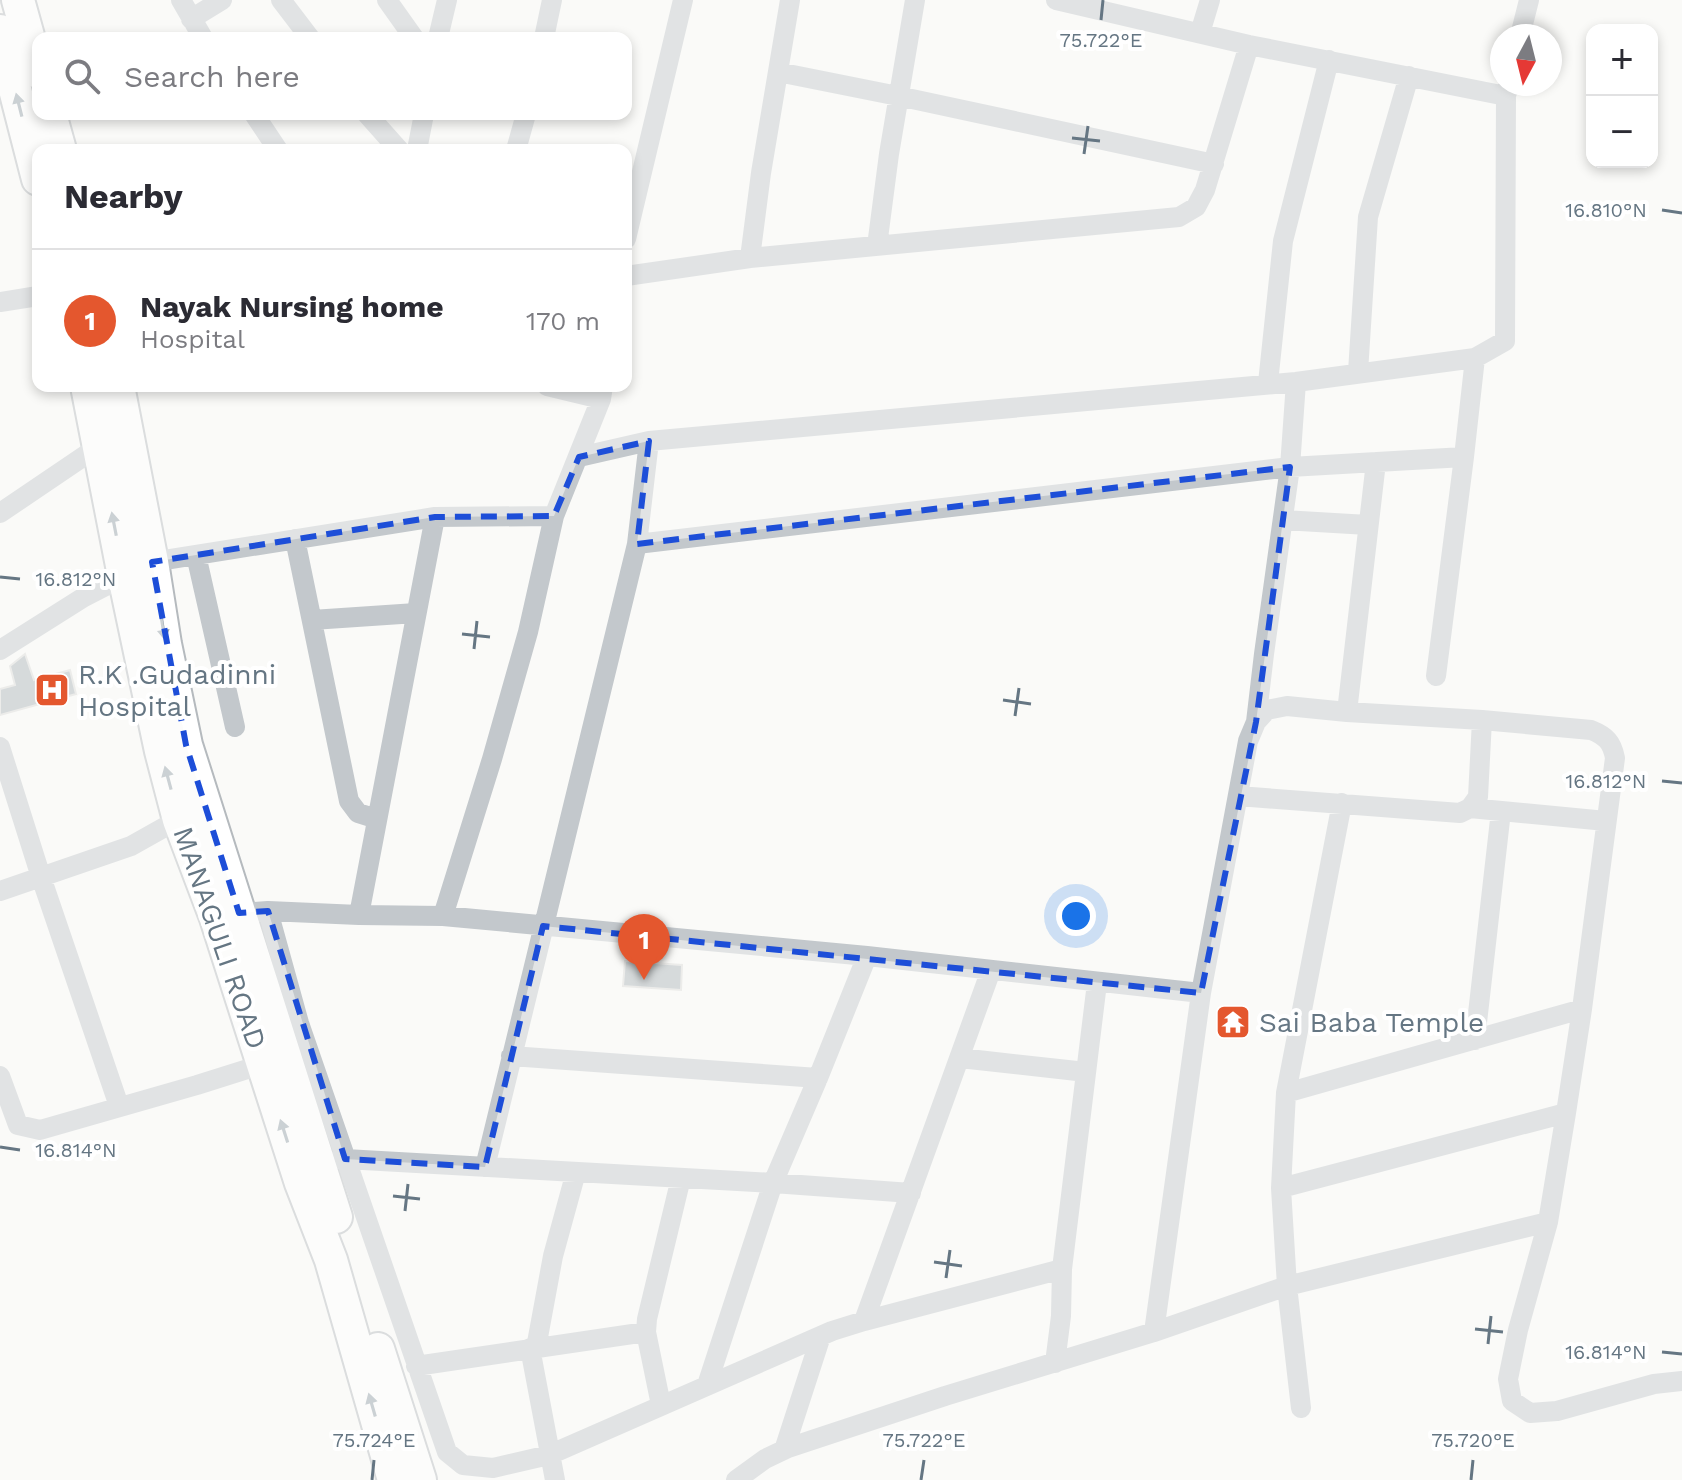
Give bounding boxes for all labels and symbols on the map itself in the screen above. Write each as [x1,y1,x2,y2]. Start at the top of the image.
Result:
north arrow [1490,24,1562,96]
text: 75.722°E [1060,28,1142,52]
one-way arrow [12,92,25,117]
text: 16.810°N [1565,198,1647,222]
one-way arrow [107,511,119,536]
text: 16.812°N [36,567,116,591]
one-way arrow [157,616,170,641]
place label: R.K .Gudadinni Hospital [78,658,276,723]
hospital icon: R.K .Gudadinni Hospital [33,671,71,709]
one-way arrow [161,765,173,790]
text: 16.812°N [1566,769,1646,793]
street label: MANAGULI ROAD [166,823,274,1053]
your location [1056,896,1096,936]
pin: 1 [618,914,670,980]
temple icon: Sai Baba Temple [1214,1003,1252,1041]
place label: Sai Baba Temple [1259,1006,1484,1039]
one-way arrow [278,1119,290,1143]
text: 16.814°N [35,1138,117,1162]
text: 16.814°N [1565,1340,1647,1364]
one-way arrow [365,1392,378,1416]
text: 75.724°E [333,1428,415,1452]
text: 75.722°E [883,1428,965,1452]
text: 75.720°E [1431,1428,1515,1452]

